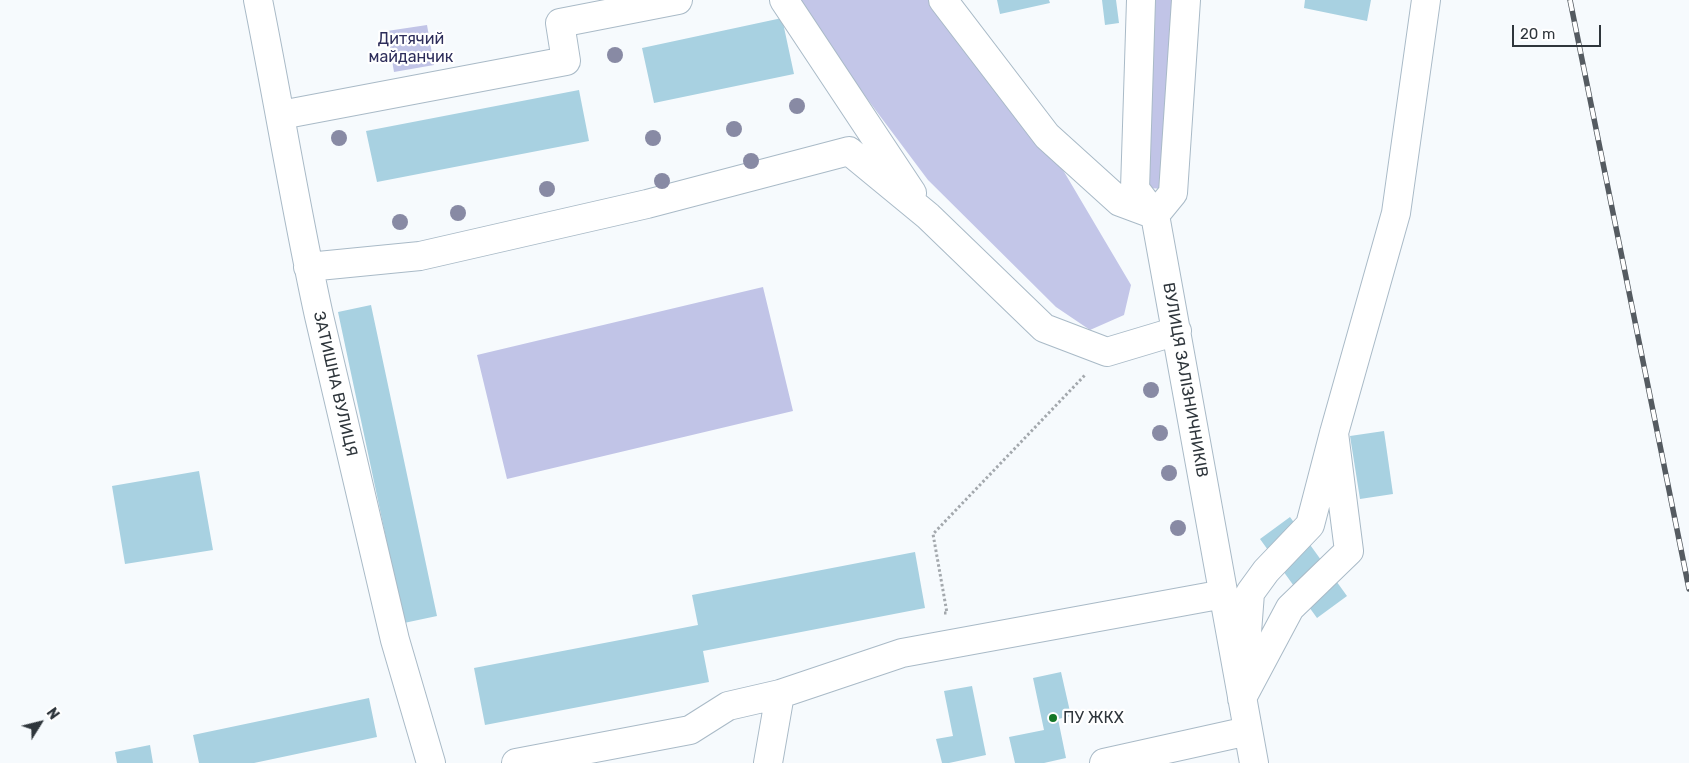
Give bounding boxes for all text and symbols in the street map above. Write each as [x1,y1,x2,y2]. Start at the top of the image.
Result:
scale bar [1514,15,1603,47]
text: 20 m [1520,25,1555,43]
park label: Дитячий майданчик [369,29,453,67]
street label: ВУЛИЦЯ ЗАЛІЗНИЧНИКІВ [1158,281,1212,479]
street label: ЗАТИШНА ВУЛИЦЯ [309,310,361,458]
north arrow [15,698,65,748]
text: N [43,705,62,723]
place label: ПУ ЖКХ [1063,708,1124,728]
marker: ПУ ЖКХ [1047,712,1059,724]

